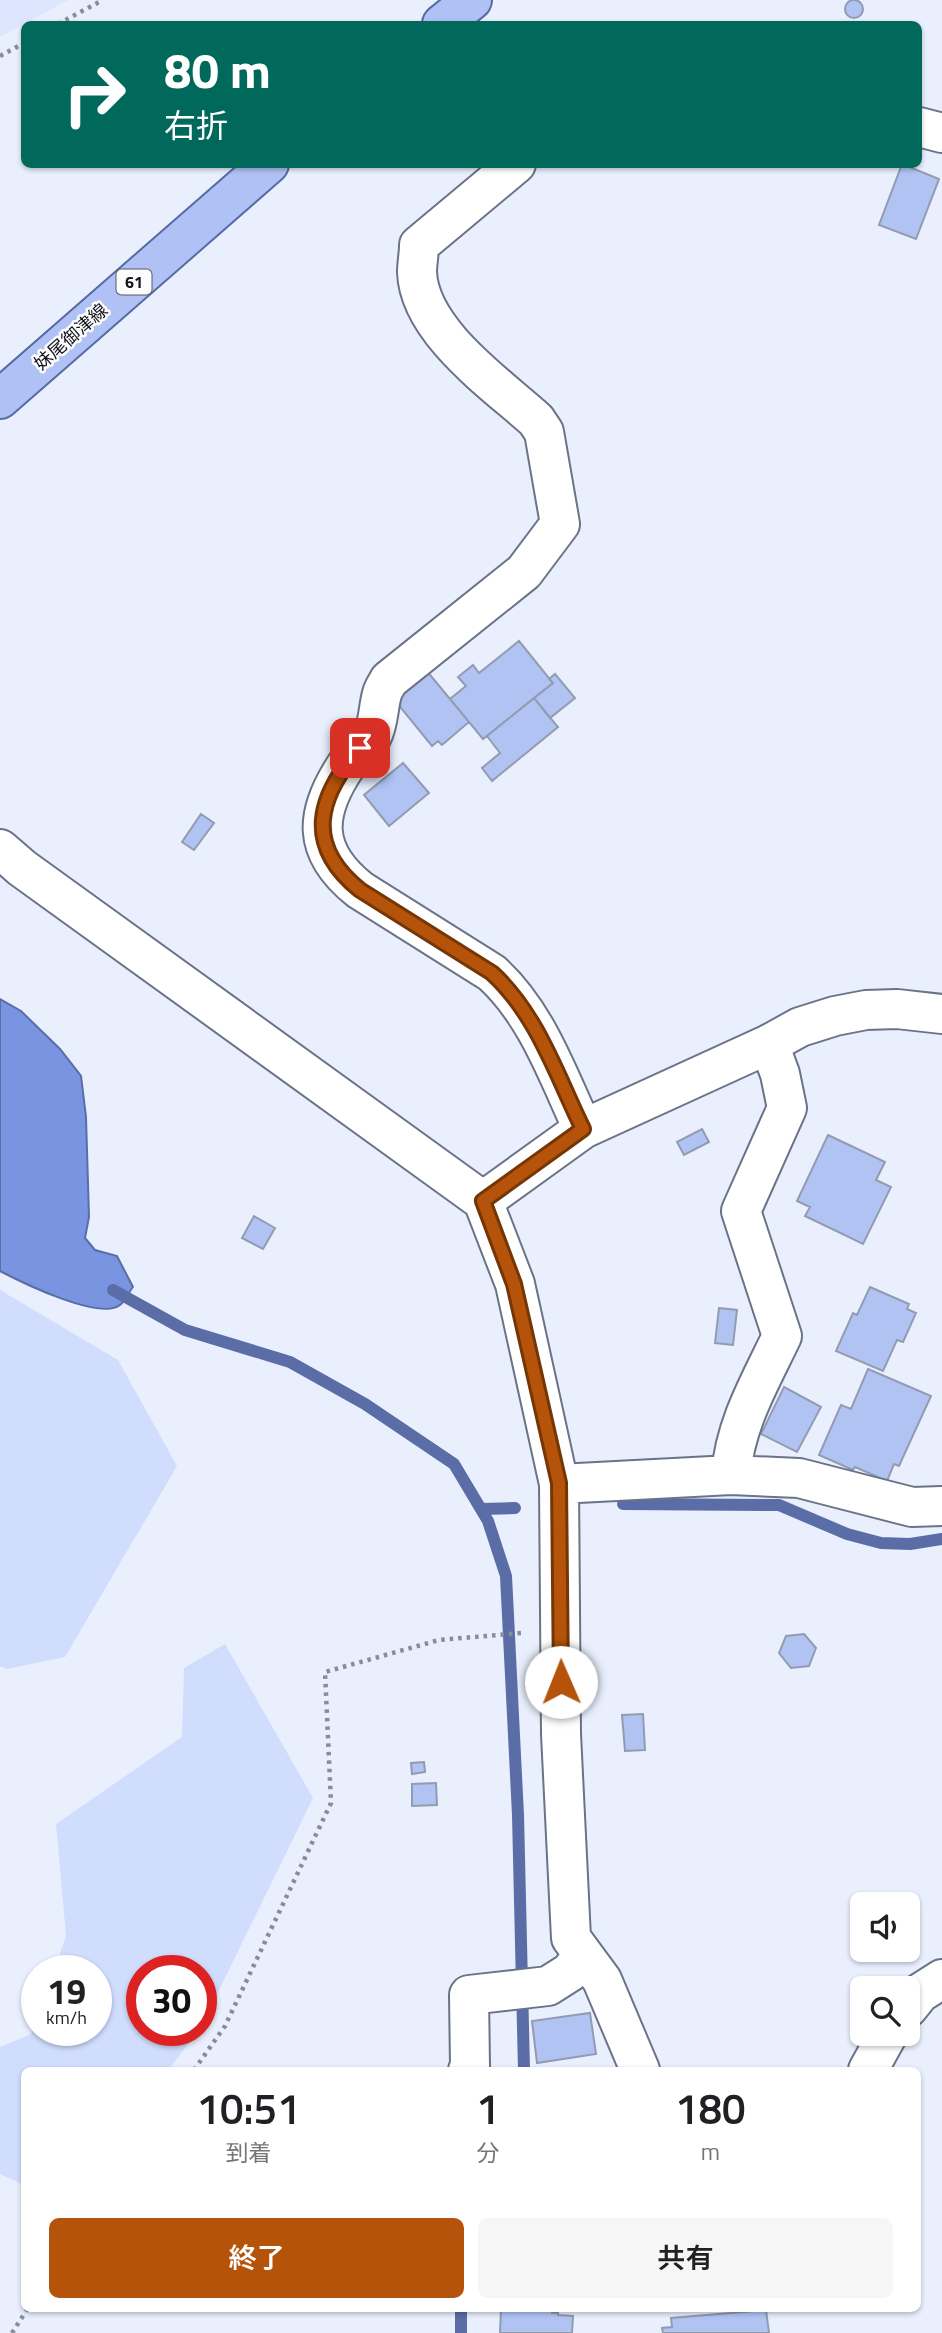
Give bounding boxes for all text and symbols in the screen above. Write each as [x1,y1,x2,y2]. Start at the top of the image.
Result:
text: 80 m [164,32,271,107]
icon: right [49,49,140,140]
text: 右折 [164,101,228,149]
road number: 61 [116,270,152,294]
street label: 妹尾御津線 [28,297,113,376]
pin [330,718,390,778]
icon: arrive [341,729,379,767]
position arrow [524,1645,598,1719]
map controls [850,1892,920,2046]
button: sound [850,1892,920,1962]
speed limit sign: 30 [126,1955,217,2046]
text: 19 [47,1964,86,2018]
button: search [850,1976,920,2046]
text: km/h [46,2004,87,2031]
text: 10:51 [196,2076,301,2140]
text: 1 [476,2076,500,2140]
text: 180 [675,2076,746,2140]
text: m [701,2134,720,2169]
text: 到着 [226,2135,272,2170]
text: 分 [476,2135,499,2170]
button: 終了 [49,2218,464,2298]
button: 共有 [478,2218,893,2298]

